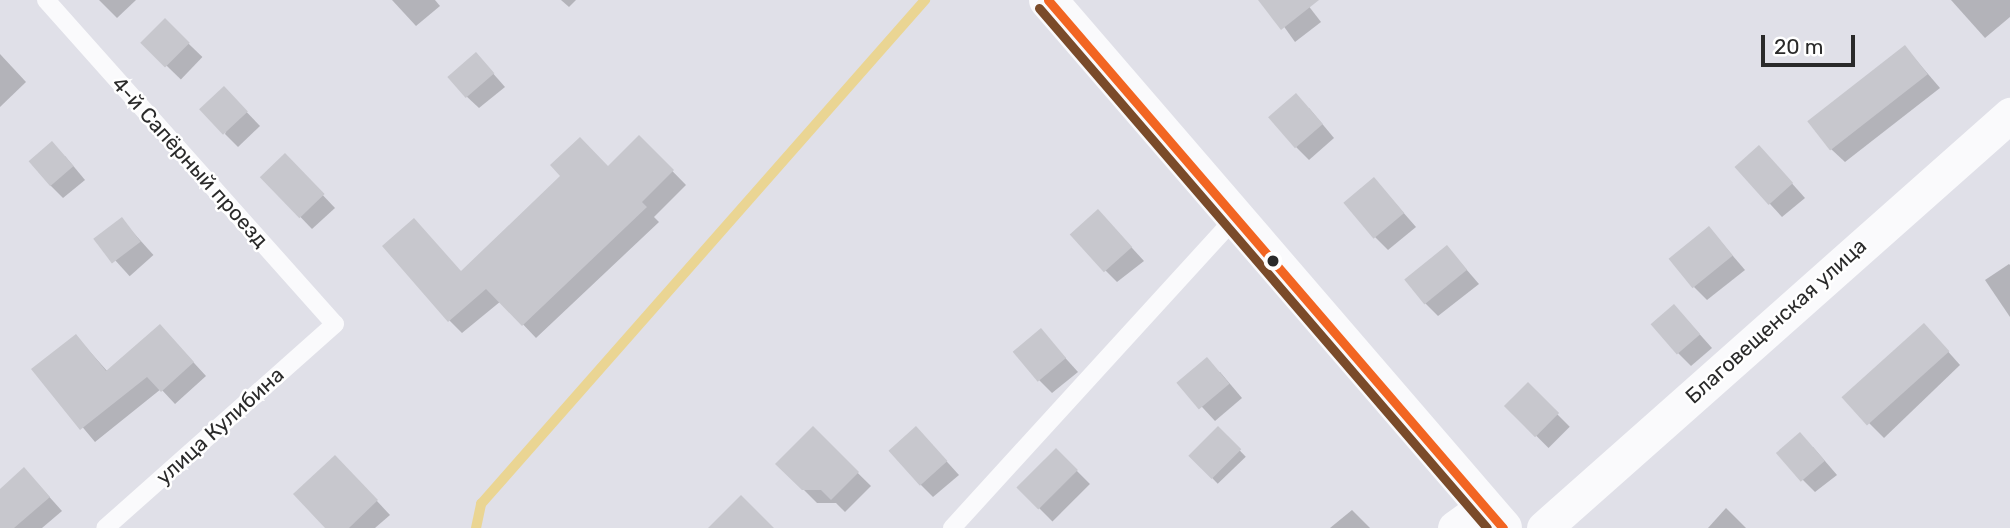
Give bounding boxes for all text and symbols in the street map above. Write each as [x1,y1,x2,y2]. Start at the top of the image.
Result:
scale bar [1765,21,1860,65]
text: 20 m [1774,34,1823,59]
street label: 4-й Сапёрный проезд [107,71,273,253]
street label: Благовещенская улица [1680,233,1872,409]
unlabelled marker [1266,254,1280,268]
street label: улица Кулибина [151,362,289,490]

